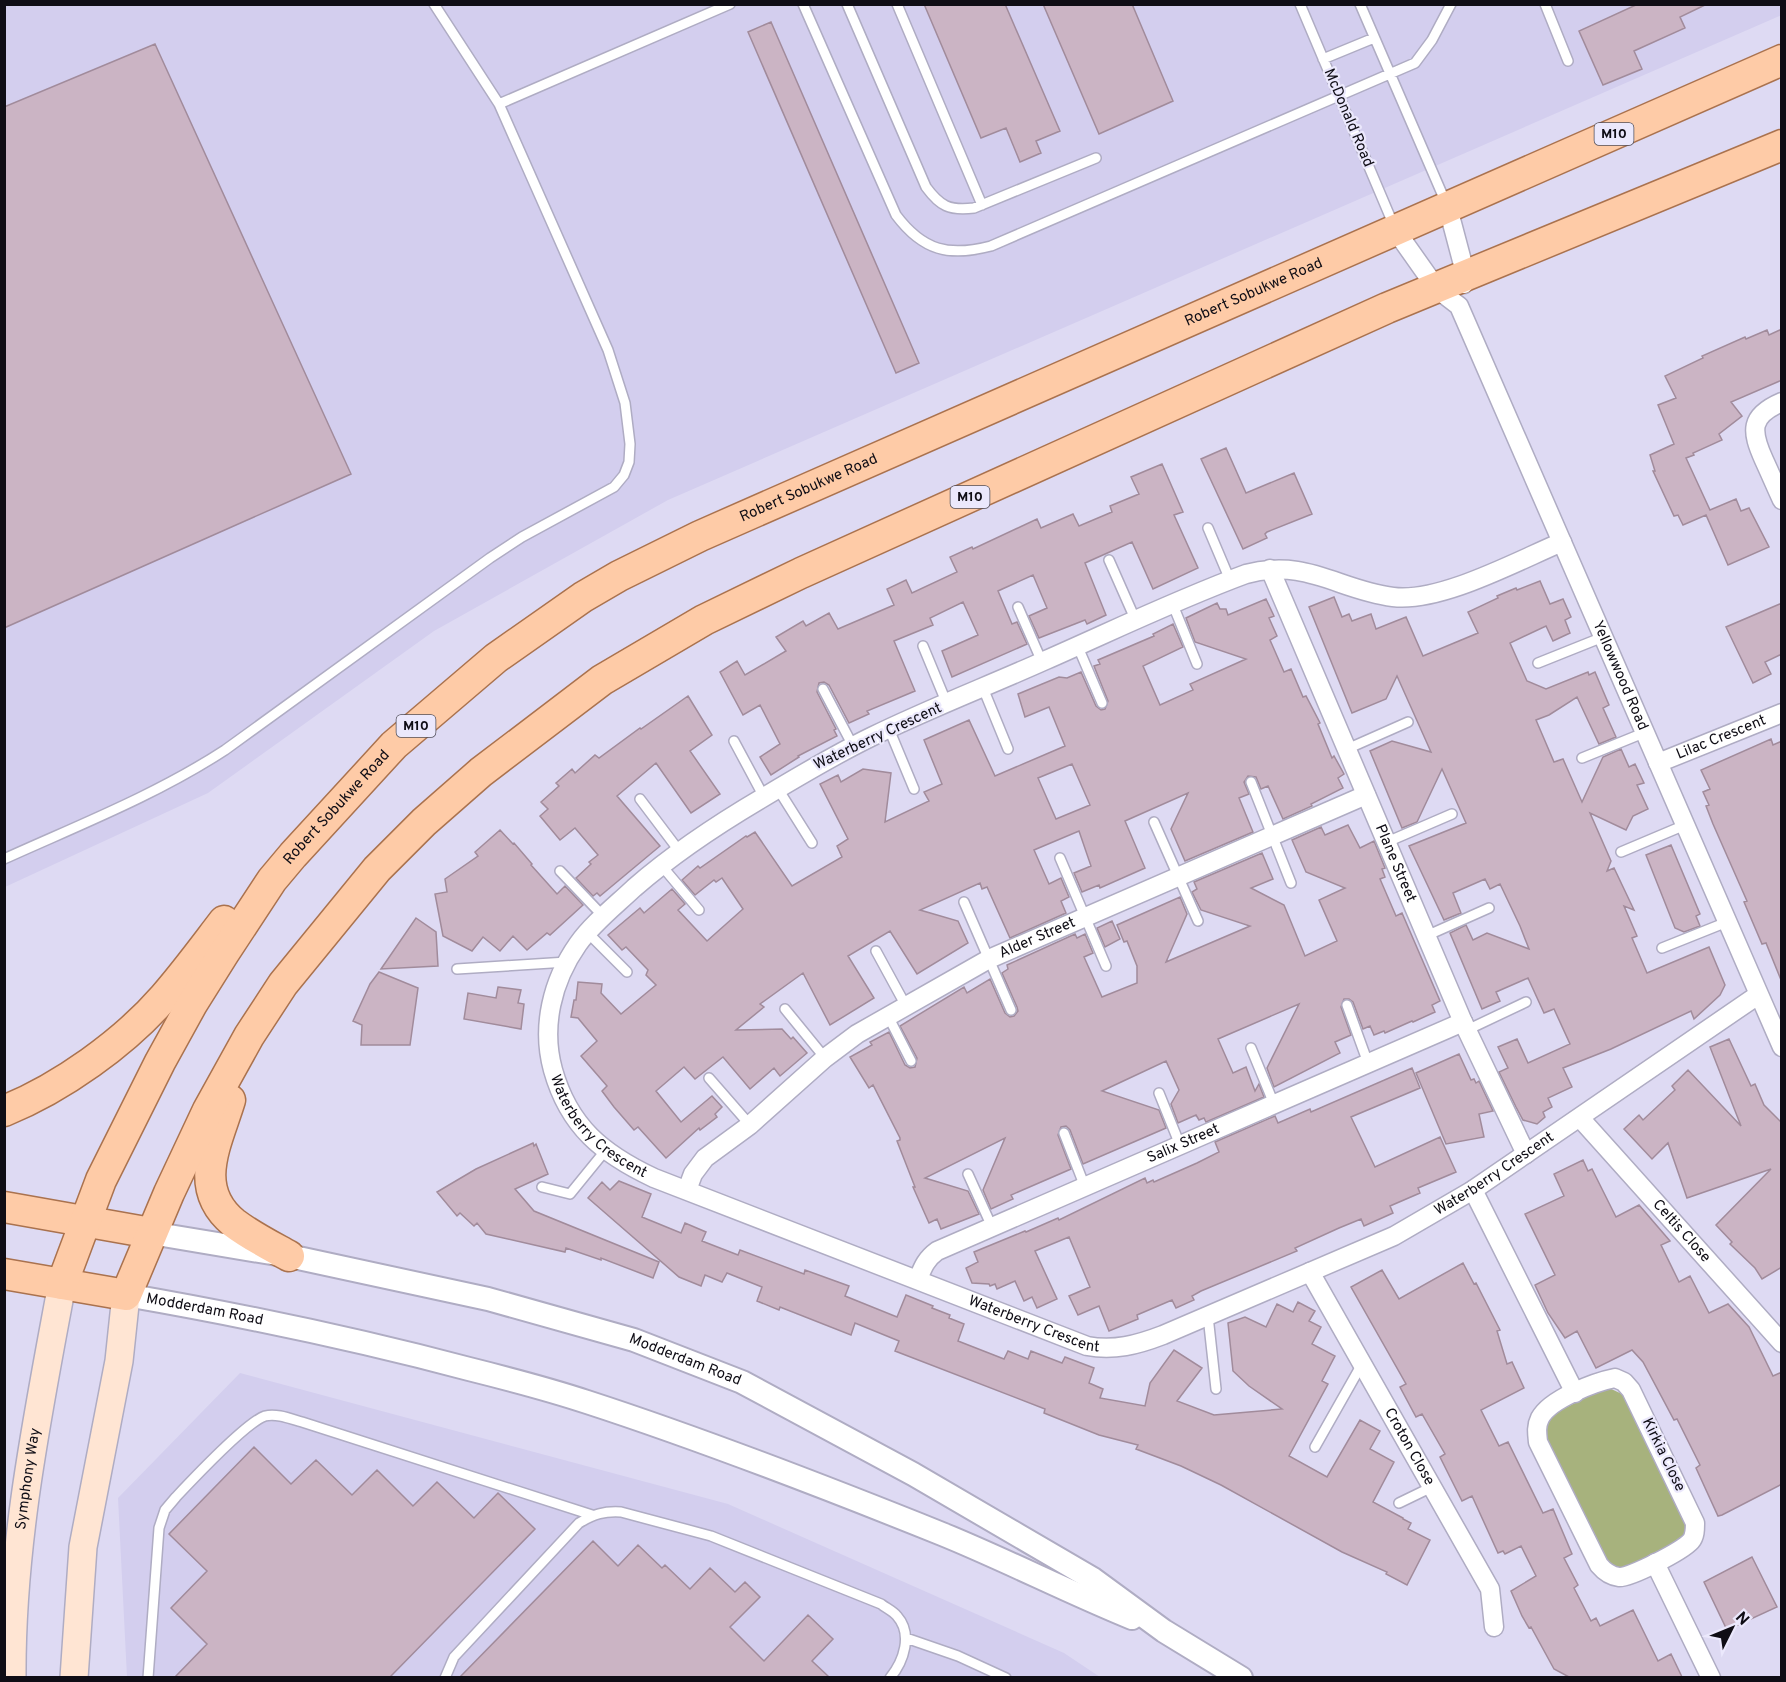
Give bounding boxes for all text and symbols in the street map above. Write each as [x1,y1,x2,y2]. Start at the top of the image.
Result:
street label: McDonald Road [1319,66,1377,170]
road number: M10 [1594,123,1634,145]
street label: Robert Sobukwe Road [1182,254,1326,331]
street label: Robert Sobukwe Road [737,449,881,527]
road number: M10 [950,486,990,508]
street label: Yellowwood Road [1588,618,1652,733]
street label: Waterberry Crescent [811,699,945,775]
street label: Lilac Crescent [1673,711,1769,764]
road number: M10 [396,715,436,737]
street label: Robert Sobukwe Road [279,746,394,869]
street label: Plane Street [1370,821,1420,905]
street label: Alder Street [996,913,1079,963]
street label: Waterberry Crescent [545,1072,650,1183]
street label: Salix Street [1144,1120,1223,1168]
street label: Waterberry Crescent [1431,1128,1558,1220]
street label: Celtis Close [1648,1196,1715,1267]
street label: Modderdam Road [145,1289,265,1330]
street label: Waterberry Crescent [966,1291,1100,1357]
street label: Modderdam Road [626,1329,744,1390]
street label: Croton Close [1380,1405,1439,1489]
street label: Kirkia Close [1637,1415,1689,1495]
street label: Symphony Way [11,1426,45,1531]
north arrow [1702,1598,1762,1658]
text: N [1730,1608,1753,1630]

